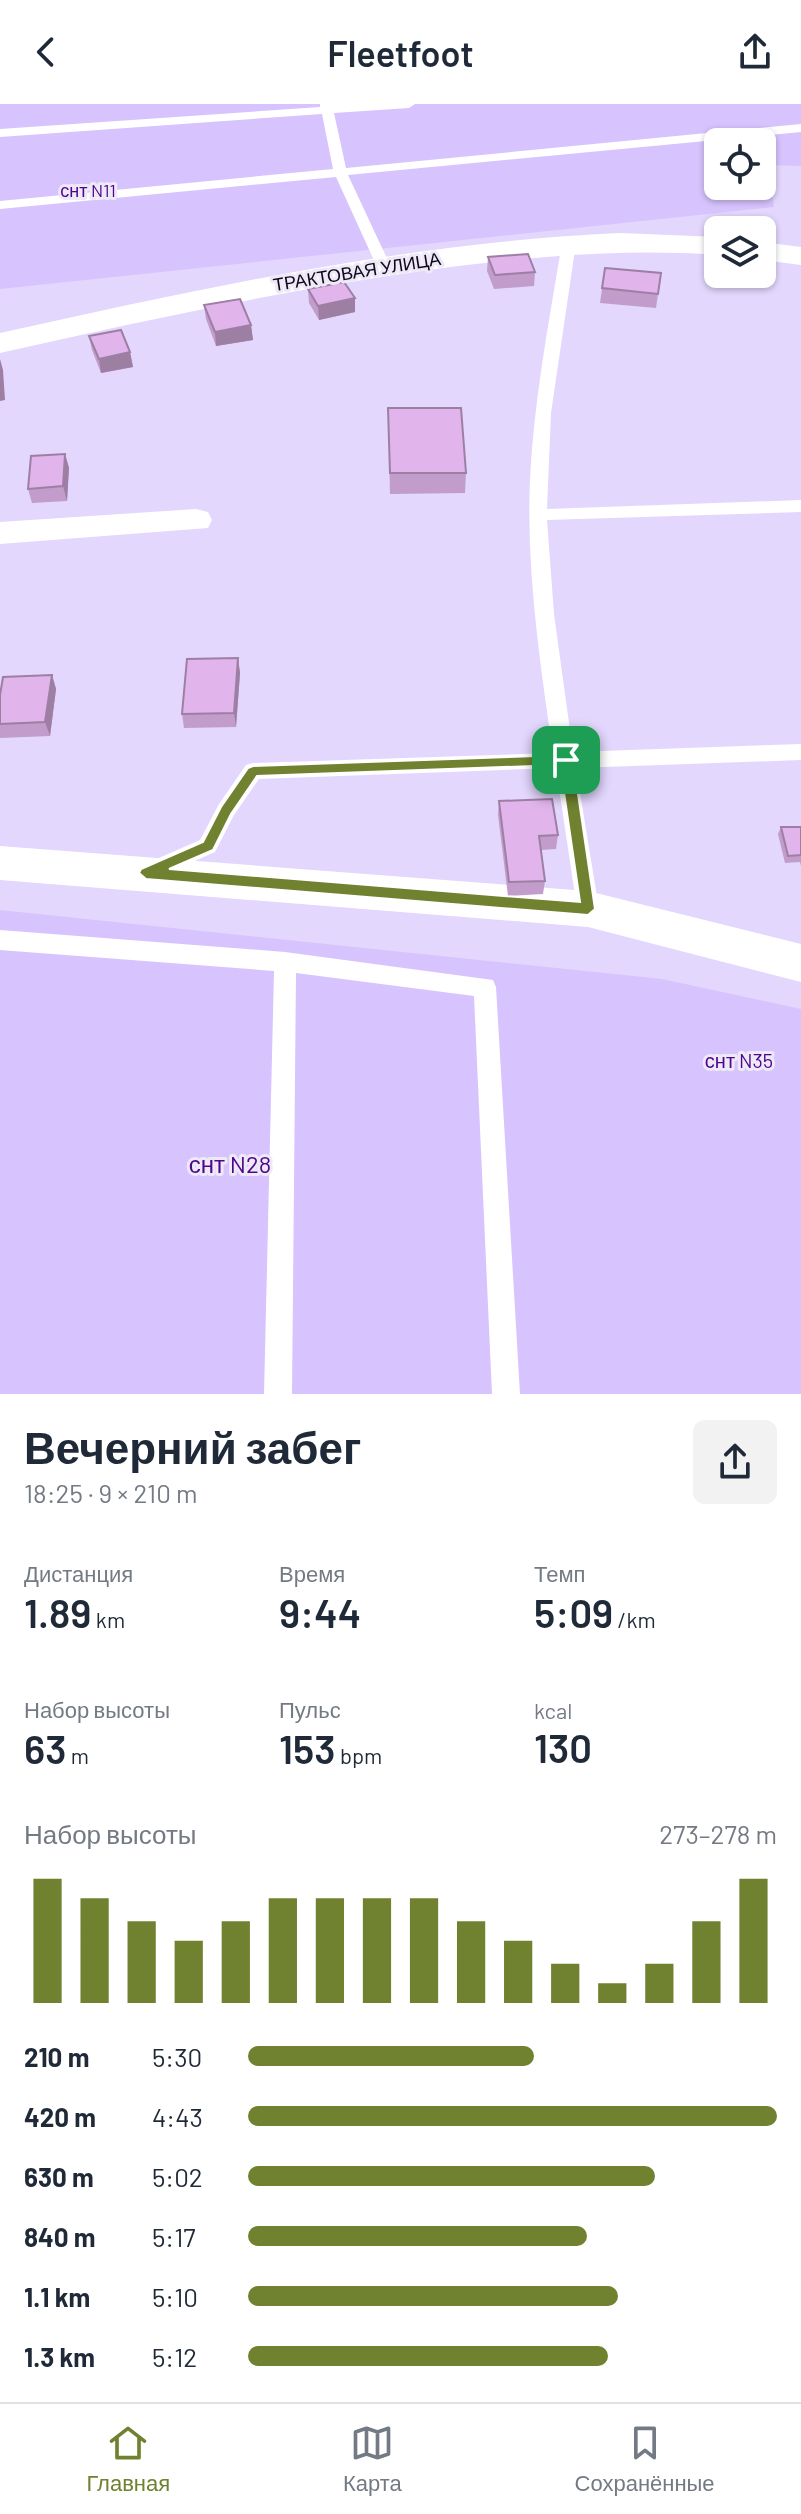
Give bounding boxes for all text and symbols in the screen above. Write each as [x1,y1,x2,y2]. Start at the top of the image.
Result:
icon: back [24,30,68,74]
icon: share [733,30,777,74]
text: Fleetfoot [327,31,474,74]
map controls [704,128,776,288]
button: locate [704,128,776,200]
park label: снт N11 [60,179,116,201]
button: layers [704,216,776,288]
street label: ТРАКТОВАЯ УЛИЦА [271,247,442,295]
pin [532,726,600,794]
icon: arrive [544,738,588,782]
park label: снт N35 [705,1048,773,1072]
park label: снт N28 [189,1149,271,1178]
text: Вечерний забег [24,1420,361,1473]
button: share [693,1420,777,1504]
text: 18:25 · 9 × 210 m [24,1477,198,1508]
text: Дистанция [24,1560,133,1586]
text: Время [279,1560,345,1586]
text: Темп [534,1560,585,1586]
text: 1.89 [24,1588,91,1636]
text: 9:44 [279,1588,361,1636]
text: 5:09 [534,1588,613,1636]
text: km [91,1606,125,1632]
text: /km [613,1606,656,1632]
text: Набор высоты [24,1696,170,1722]
text: Пульс [279,1696,341,1722]
text: kcal [534,1697,572,1723]
text: 130 [534,1723,592,1771]
text: 63 [24,1724,66,1772]
text: 153 [279,1724,336,1772]
text: m [66,1742,89,1768]
text: bpm [336,1742,382,1768]
text: Набор высоты [24,1818,197,1849]
text: 273–278 m [659,1818,777,1849]
text: 210 m [24,2041,89,2072]
text: 5:30 [152,2041,202,2072]
text: 420 m [24,2101,96,2132]
text: 4:43 [152,2101,203,2132]
text: 630 m [24,2161,94,2192]
text: 5:02 [152,2161,203,2192]
text: 840 m [24,2221,96,2252]
text: 5:17 [152,2221,196,2252]
text: 1.1 km [24,2281,90,2312]
text: 5:10 [152,2281,198,2312]
text: 1.3 km [24,2341,95,2372]
text: 5:12 [152,2341,197,2372]
tab: Главная [86,2421,170,2497]
tab: Карта [343,2421,402,2497]
tab: Сохранённые [575,2421,715,2497]

